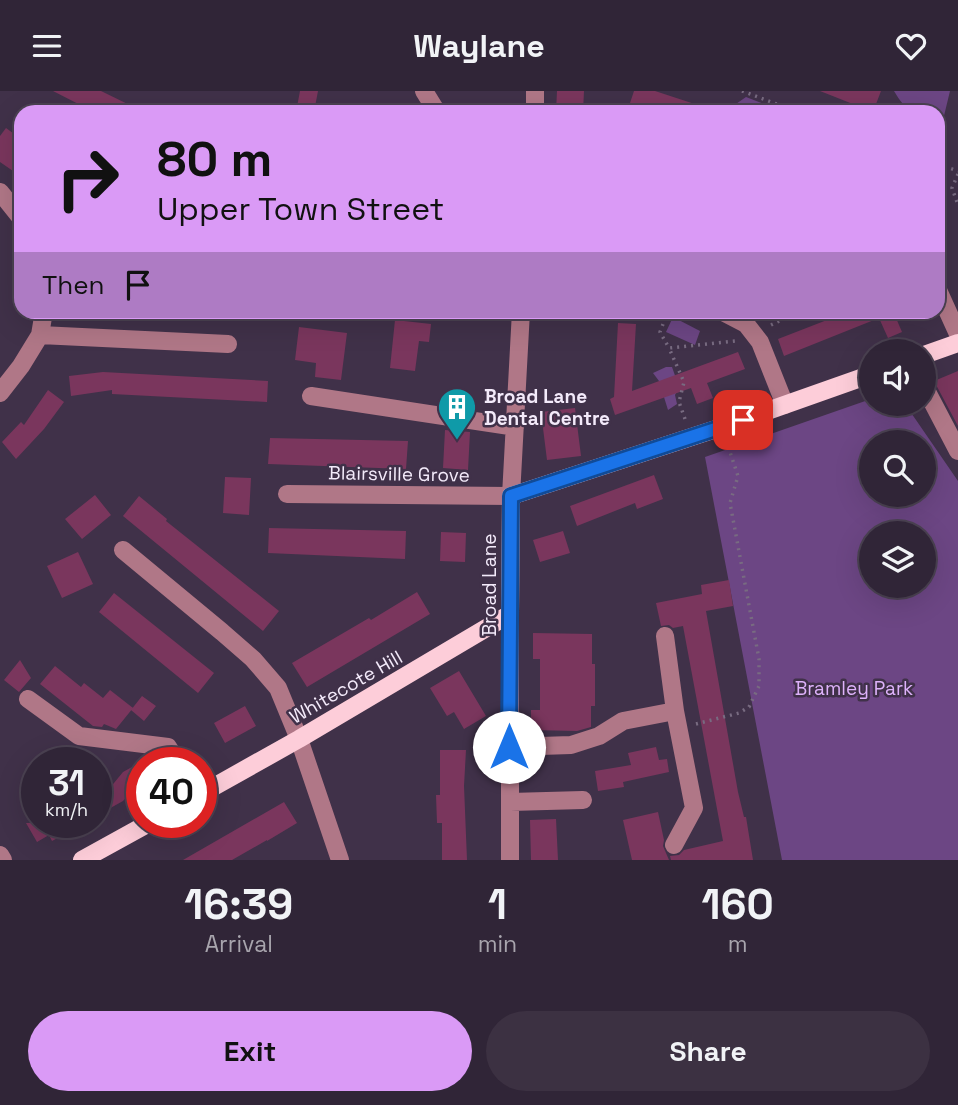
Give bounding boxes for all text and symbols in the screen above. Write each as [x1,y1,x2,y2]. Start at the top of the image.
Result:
text: Waylane [413,26,545,66]
icon: menu [28,27,66,65]
icon: heart [892,27,930,65]
text: 80 m [157,128,272,190]
icon: right [42,133,133,224]
text: Upper Town Street [157,189,444,229]
icon: arrive [119,266,157,304]
text: Then [42,268,105,302]
map controls [859,339,936,598]
button: sound [859,339,936,416]
place label: Broad Lane Dental Centre [484,384,610,431]
building icon: Broad Lane Dental Centre [436,386,478,441]
pin [713,390,773,450]
icon: arrive [724,401,762,439]
button: search [859,430,936,507]
street label: Blairsville Grove [328,460,470,488]
button: layers [859,521,936,598]
street label: Broad Lane [477,533,502,637]
street label: Whitecote Hill [285,645,407,729]
park label: Bramley Park [795,676,913,701]
position arrow [472,710,546,784]
speed limit sign: 40 [126,747,217,838]
text: 31 [48,761,85,805]
text: km/h [45,798,88,821]
text: 16:39 [184,878,293,931]
text: 1 [488,878,507,931]
text: 160 [702,878,774,931]
text: Arrival [205,929,273,959]
text: min [478,929,517,959]
text: m [728,929,747,959]
button: Exit [28,1011,472,1091]
button: Share [486,1011,930,1091]

